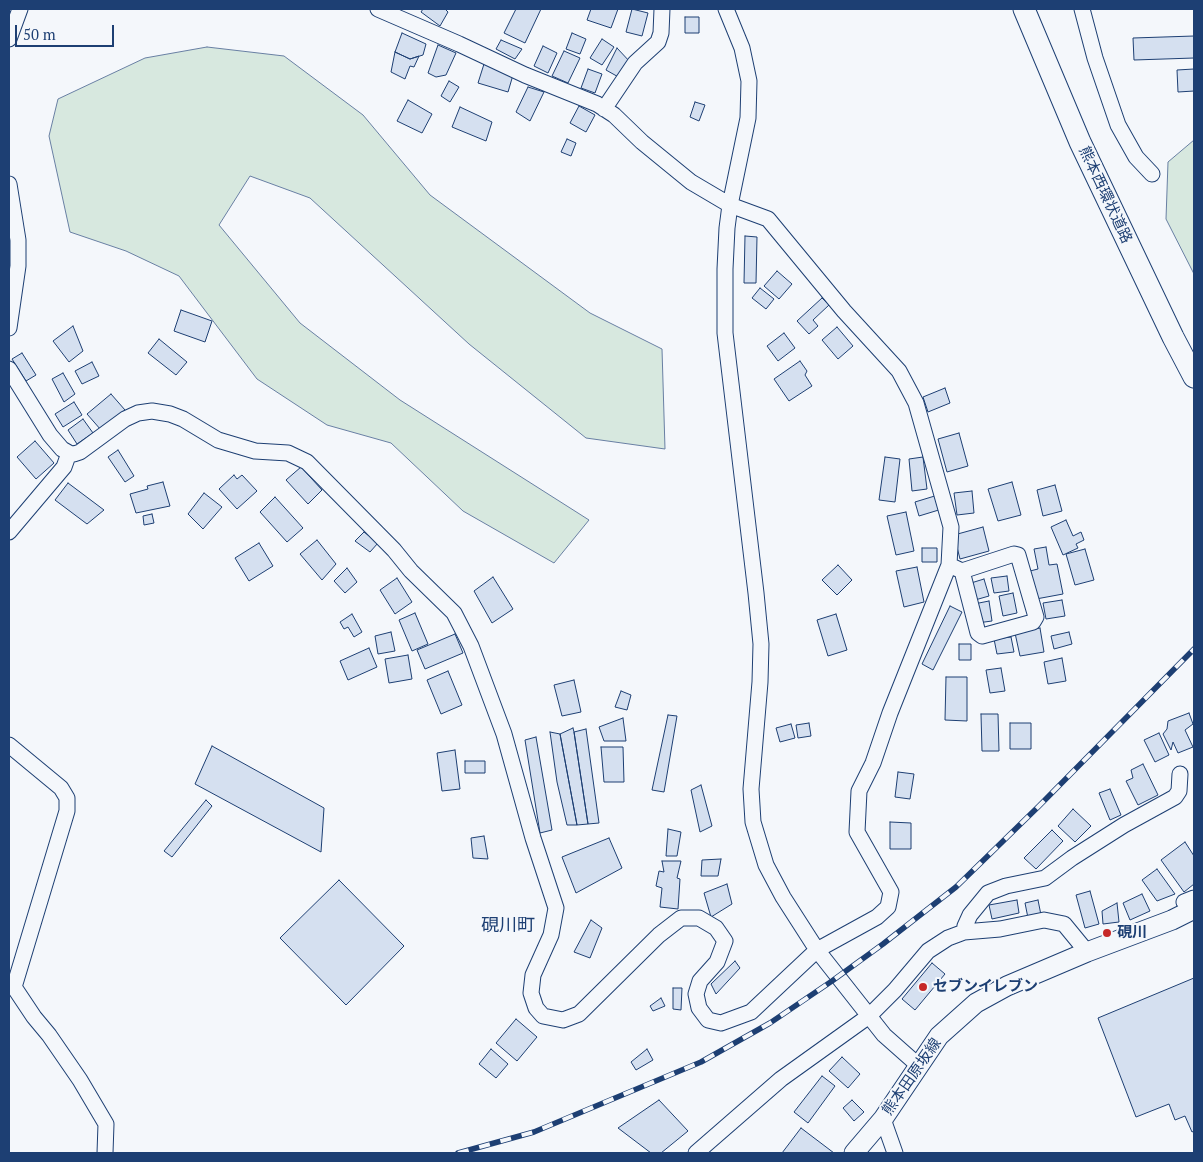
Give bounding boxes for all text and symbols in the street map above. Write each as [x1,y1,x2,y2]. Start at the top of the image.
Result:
scale bar [18,15,116,47]
text: 50 m [23,24,56,44]
street label: 熊本西環状道路 [1075,144,1135,246]
district label: 硯川町 [481,915,535,937]
place label: 硯川 [1117,924,1147,942]
marker: 硯川 [1101,927,1113,939]
place label: セブンイレブン [933,978,1038,996]
marker: セブンイレブン [917,981,929,993]
street label: 熊本田原坂線 [879,1035,945,1119]

